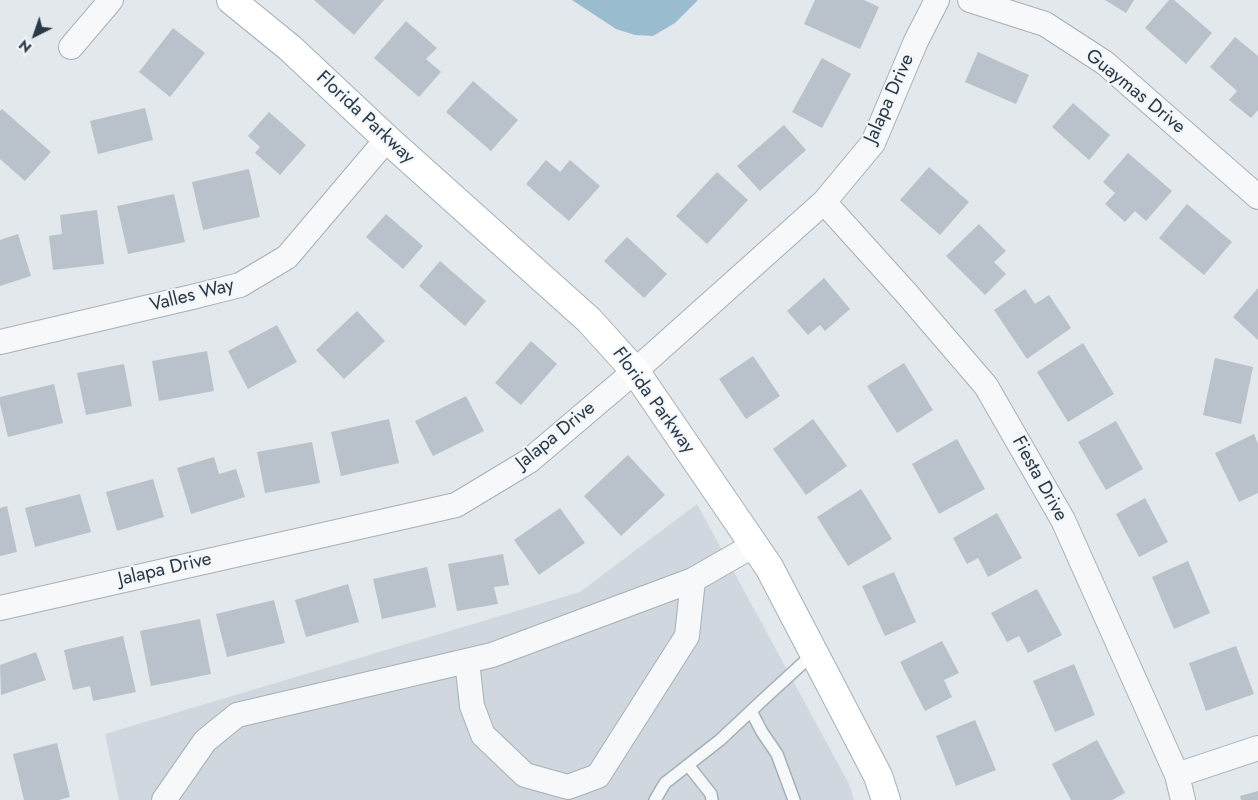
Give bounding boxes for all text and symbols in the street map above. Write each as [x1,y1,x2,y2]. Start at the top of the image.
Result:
north arrow [10,10,60,60]
text: N [14,35,36,58]
street label: Guaymas Drive [1081,45,1189,139]
street label: Jalapa Drive [860,51,920,147]
street label: Florida Parkway [311,67,419,169]
street label: Valles Way [148,275,236,317]
street label: Florida Parkway [607,343,699,459]
street label: Jalapa Drive [512,397,600,475]
street label: Fiesta Drive [1006,433,1072,525]
street label: Jalapa Drive [116,548,214,592]

